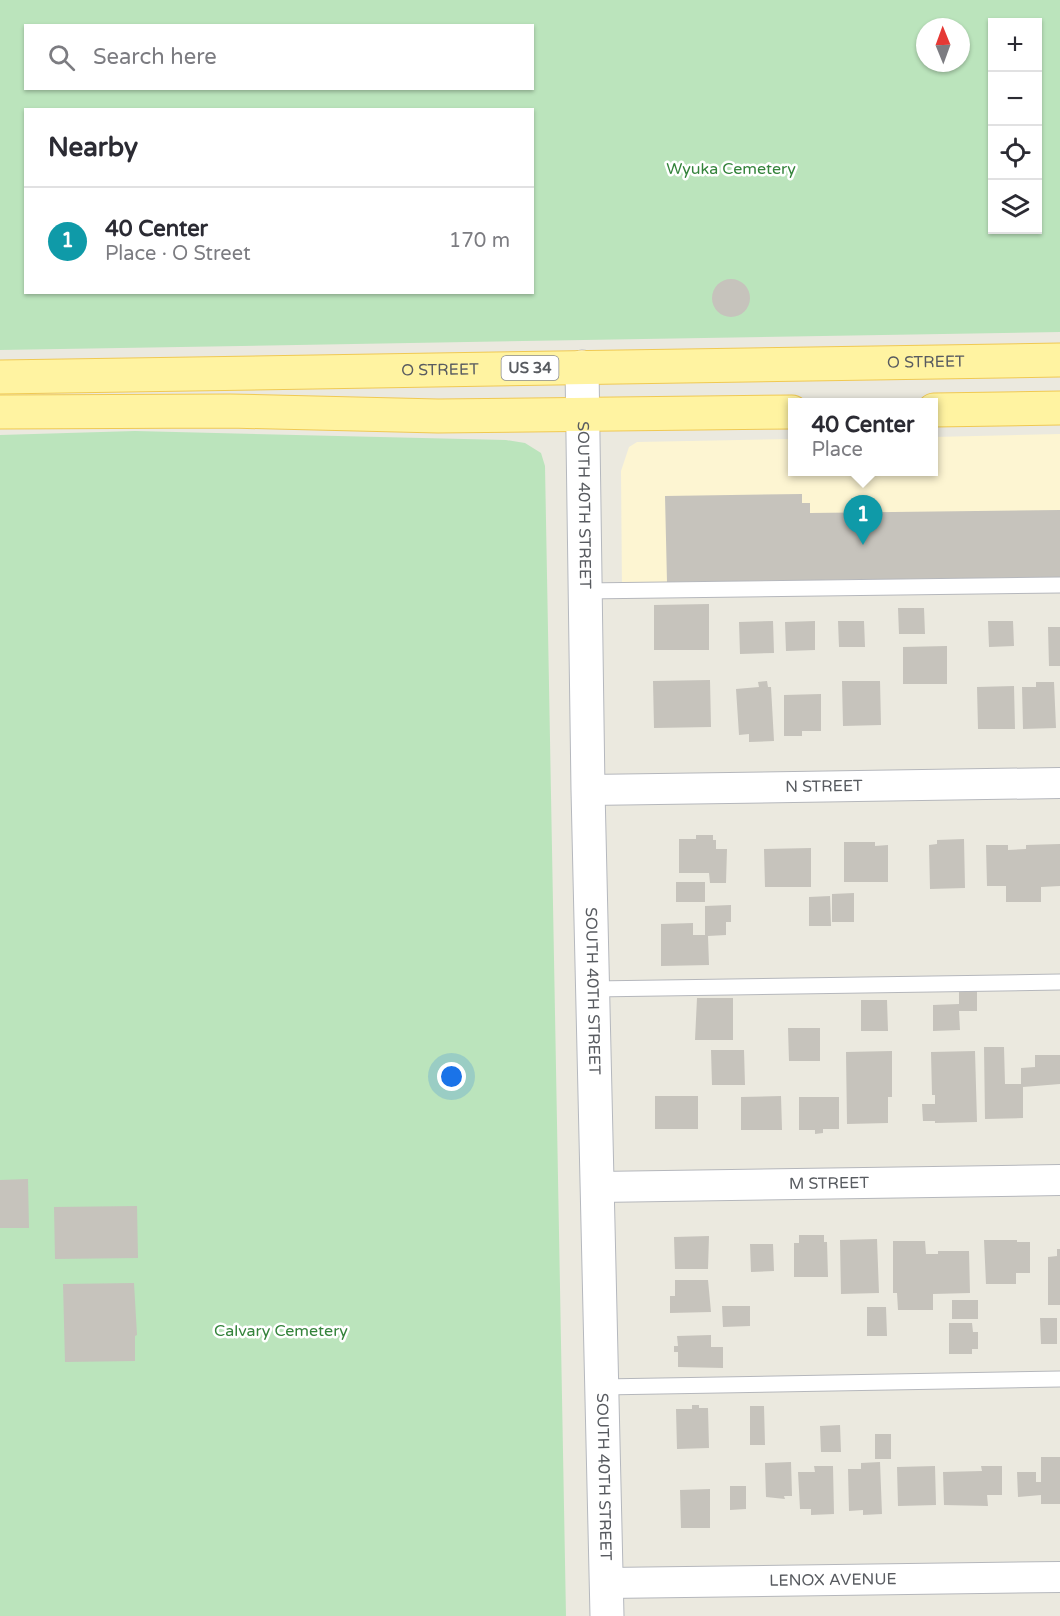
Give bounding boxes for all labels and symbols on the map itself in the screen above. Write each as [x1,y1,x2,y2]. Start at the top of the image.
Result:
north arrow [916,18,970,72]
park label: Wyuka Cemetery [666,159,796,179]
street label: O STREET [887,352,965,373]
road number: US 34 [502,356,558,380]
street label: O STREET [401,359,479,381]
street label: SOUTH 40TH STREET [573,421,595,589]
pin: 1 [844,496,882,545]
street label: N STREET [785,776,863,797]
street label: SOUTH 40TH STREET [581,907,605,1075]
your location [437,1062,466,1091]
street label: M STREET [789,1173,869,1194]
park label: Calvary Cemetery [214,1321,348,1341]
street label: SOUTH 40TH STREET [592,1393,616,1561]
street label: LENOX AVENUE [769,1569,897,1591]

